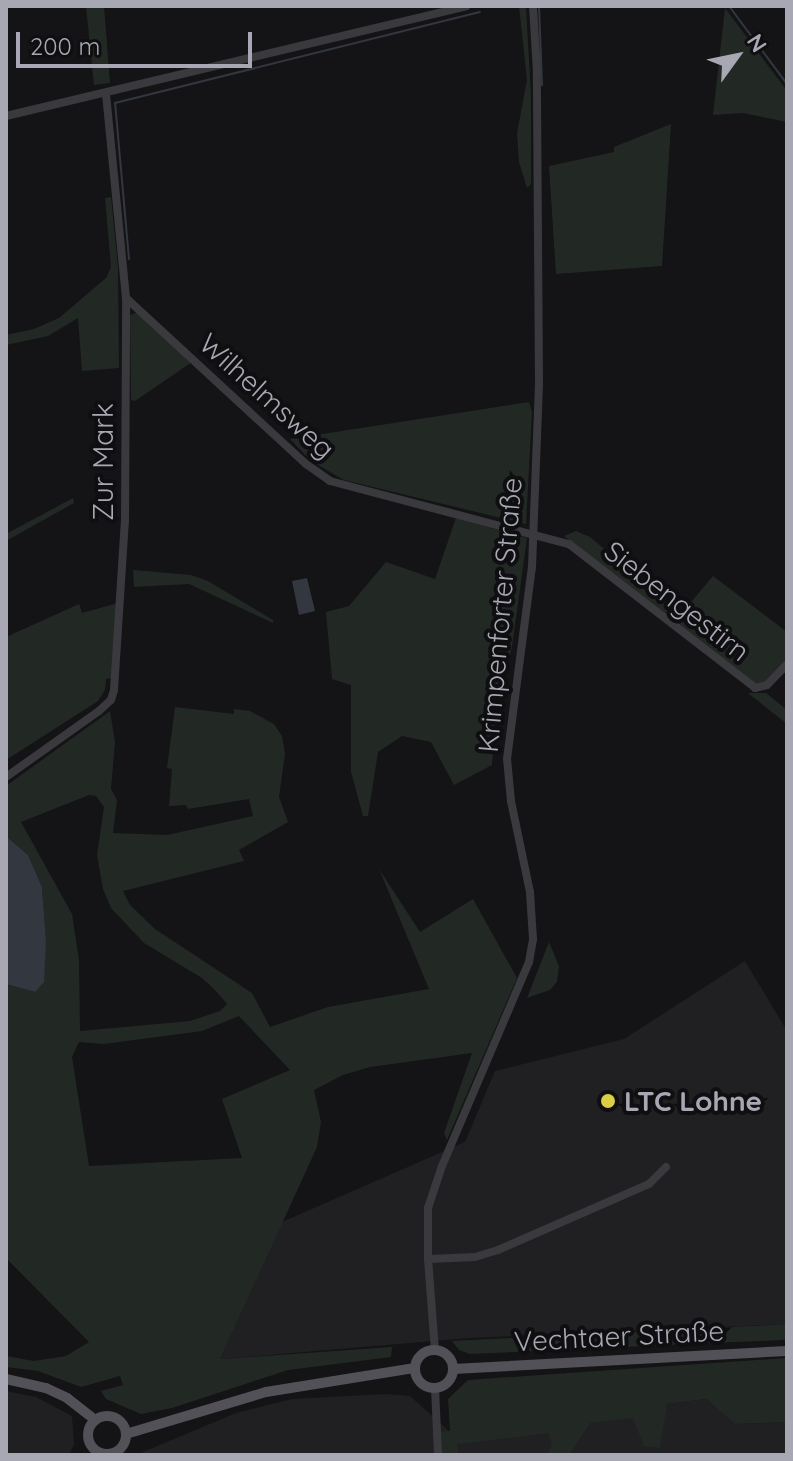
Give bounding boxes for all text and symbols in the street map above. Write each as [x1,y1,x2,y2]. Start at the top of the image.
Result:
scale bar [20,16,256,66]
north arrow [697,16,777,96]
text: N [741,29,773,57]
text: 200 m [30,31,100,61]
street label: Wilhelmsweg [192,326,342,466]
street label: Zur Mark [86,403,120,521]
street label: Krimpenforter Straße [471,476,529,754]
street label: Siebengestirn [598,534,756,668]
place label: LTC Lohne [624,1084,762,1118]
marker: LTC Lohne [599,1092,617,1110]
street label: Vechtaer Straße [513,1314,725,1358]

